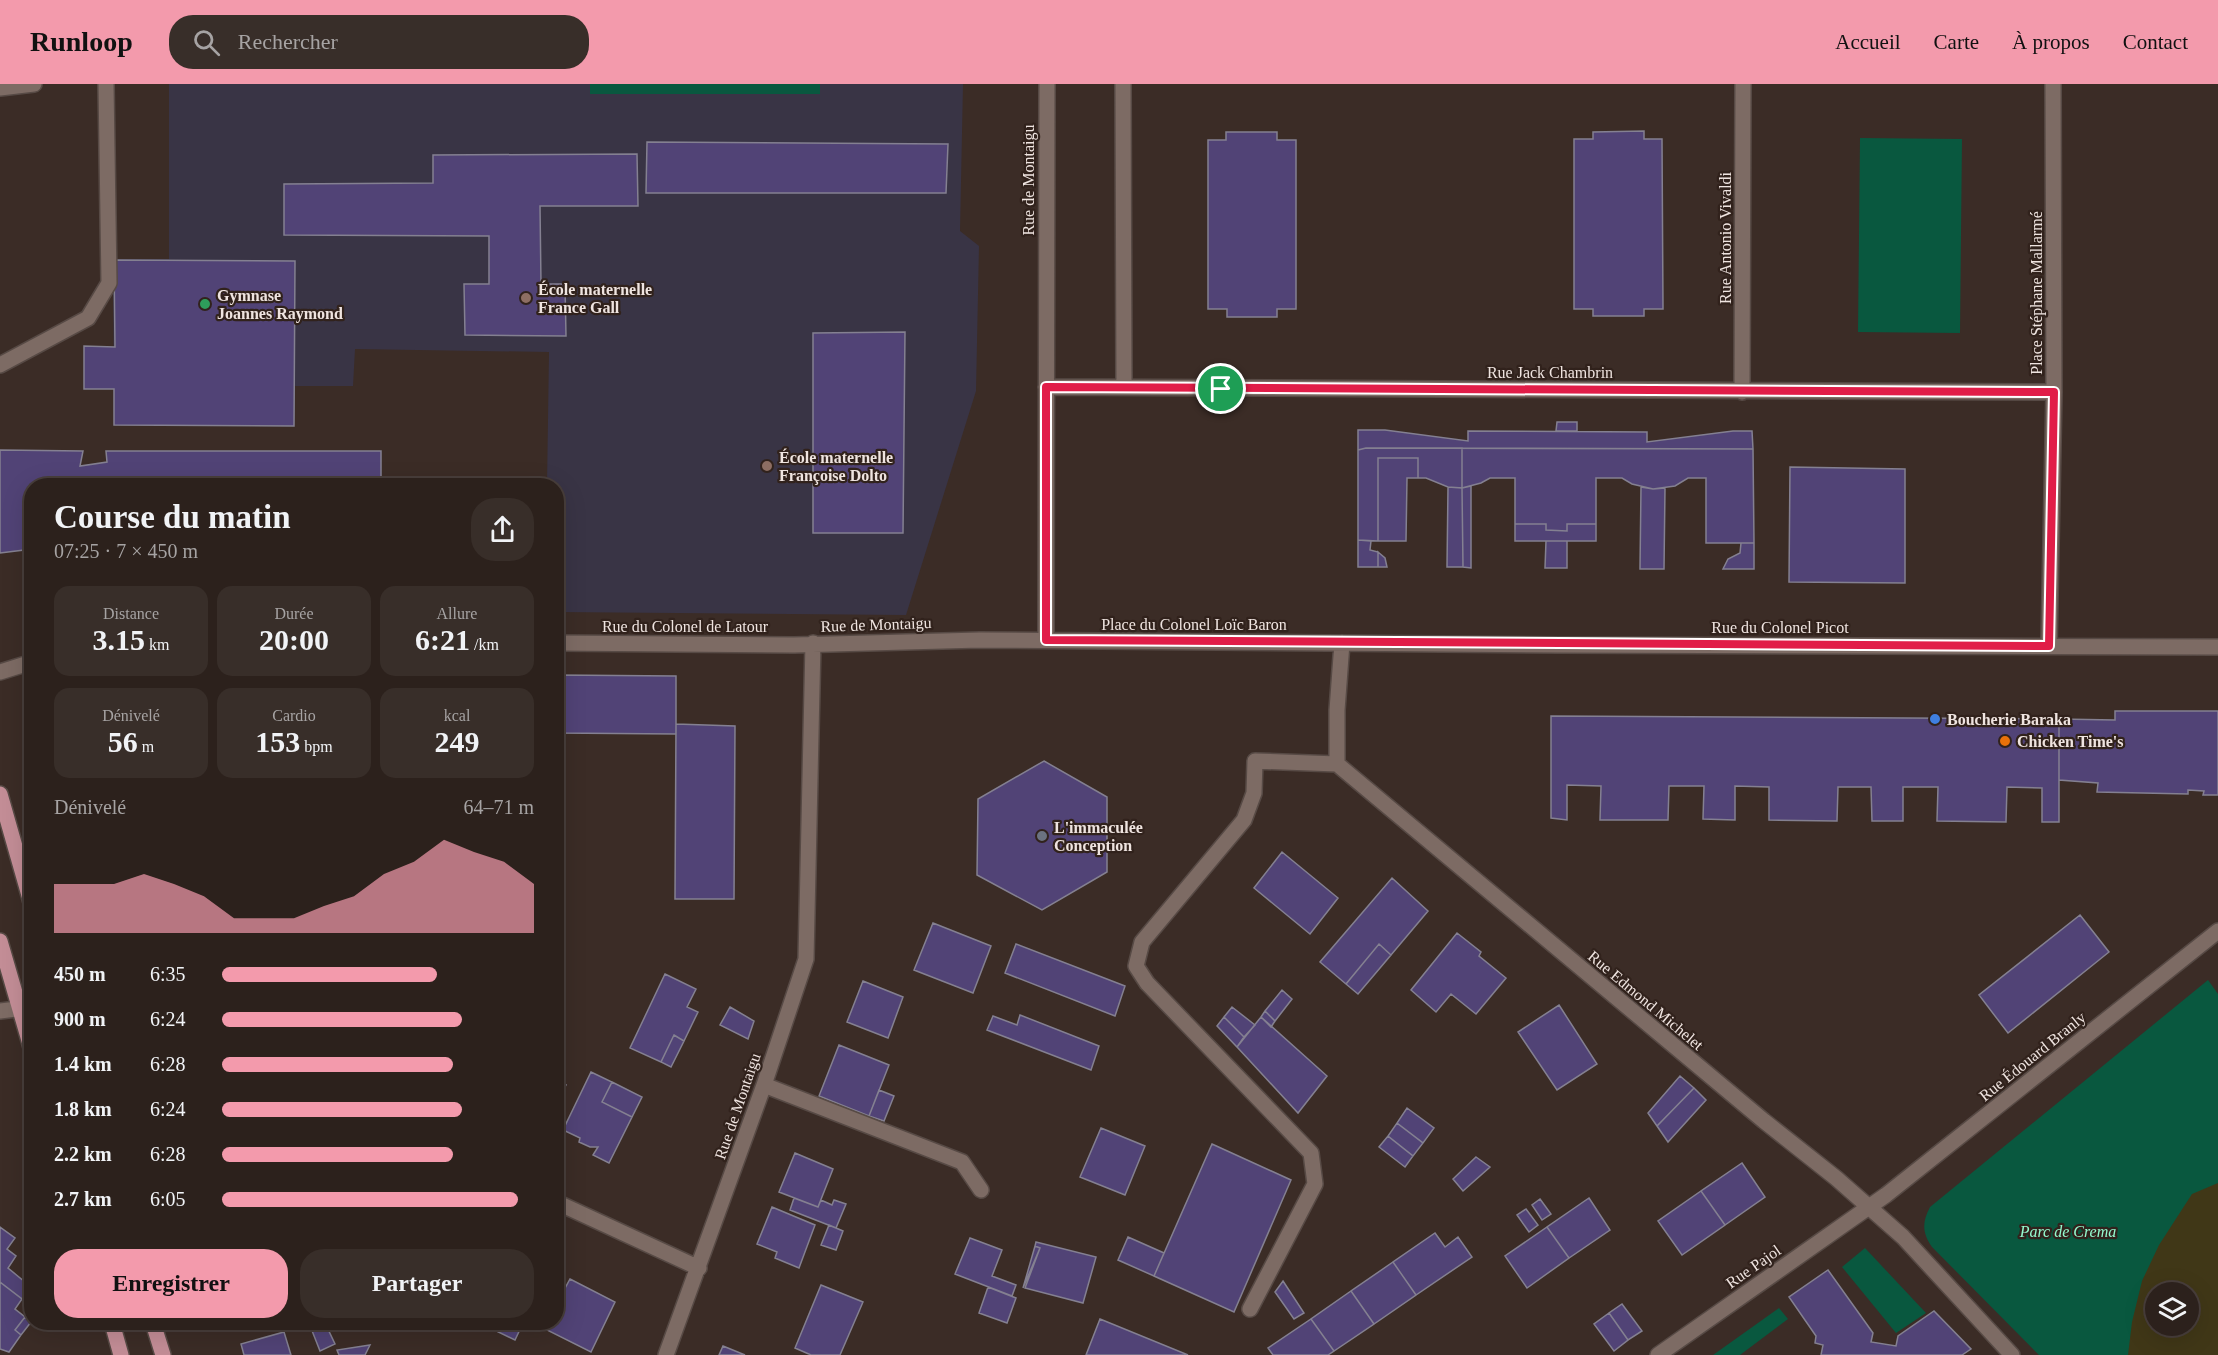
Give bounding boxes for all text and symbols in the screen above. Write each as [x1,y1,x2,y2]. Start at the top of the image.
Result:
search box [169,15,589,69]
text: Runloop [30,26,133,57]
icon: search [190,26,223,59]
text: Rechercher [238,29,338,54]
text: Accueil [1835,30,1901,54]
text: Carte [1934,30,1979,54]
text: À propos [2012,30,2090,54]
text: Contact [2123,30,2188,54]
street label: Rue de Montaigu [1020,124,1038,236]
street label: Rue Antonio Vivaldi [1717,171,1734,304]
street label: Place Stéphane Mallarmé [2028,211,2046,375]
place label: École maternelle France Gall [538,280,652,316]
place label: Gymnase Joannes Raymond [217,287,343,323]
marker: École maternelle France Gall [519,291,533,305]
marker: Gymnase Joannes Raymond [198,297,212,311]
pin [1195,363,1246,414]
street label: Rue Jack Chambrin [1487,364,1613,381]
icon: arrive [1204,372,1237,405]
place label: École maternelle Françoise Dolto [779,448,893,485]
marker: École maternelle Françoise Dolto [760,459,774,473]
button: share [471,498,534,561]
text: Course du matin [54,499,291,535]
text: 07:25 · 7 × 450 m [54,540,198,562]
text: Distance [103,605,159,622]
text: Durée [274,605,314,622]
text: Allure [437,605,477,622]
street label: Rue de Montaigu [820,614,932,636]
street label: Place du Colonel Loïc Baron [1101,616,1287,633]
street label: Rue du Colonel de Latour [602,618,769,635]
street label: Rue du Colonel Picot [1711,619,1849,636]
text: 3.15 [93,623,145,656]
text: 20:00 [259,623,329,656]
text: 6:21 [415,623,470,656]
text: km [145,636,169,653]
text: /km [470,636,499,653]
text: Dénivelé [102,707,160,724]
text: Cardio [272,707,316,724]
text: kcal [444,707,470,724]
place label: Boucherie Baraka [1947,711,2071,728]
marker: Boucherie Baraka [1928,712,1942,726]
text: 56 [108,725,138,758]
text: 153 [255,725,300,758]
text: 249 [435,725,480,758]
place label: Chicken Time's [2017,733,2124,750]
marker: Chicken Time's [1998,734,2012,748]
text: m [138,738,154,755]
text: bpm [300,738,333,755]
text: Dénivelé [54,796,126,818]
text: 64–71 m [463,796,534,818]
place label: L'immaculée Conception [1054,819,1143,855]
marker: L'immaculée Conception [1035,829,1049,843]
street label: Rue Edmond Michelet [1585,947,1707,1054]
text: 450 m [54,963,106,985]
text: 6:35 [150,963,186,985]
text: 900 m [54,1008,106,1030]
text: 6:24 [150,1008,186,1030]
street label: Rue Édouard Branly [1975,1008,2089,1105]
street label: Rue de Montaigu [711,1051,765,1162]
text: 1.4 km [54,1053,112,1075]
text: 6:28 [150,1053,186,1075]
text: 1.8 km [54,1098,112,1120]
text: 6:24 [150,1098,186,1120]
text: 2.2 km [54,1143,112,1165]
text: 6:28 [150,1143,186,1165]
text: 2.7 km [54,1188,112,1210]
text: 6:05 [150,1188,186,1210]
park label: Parc de Crema [2019,1223,2116,1240]
street label: Rue Pajol [1723,1241,1785,1292]
button: Enregistrer [54,1249,288,1318]
button: Partager [300,1249,534,1318]
map controls [2145,1282,2199,1336]
button: layers [2145,1282,2199,1336]

